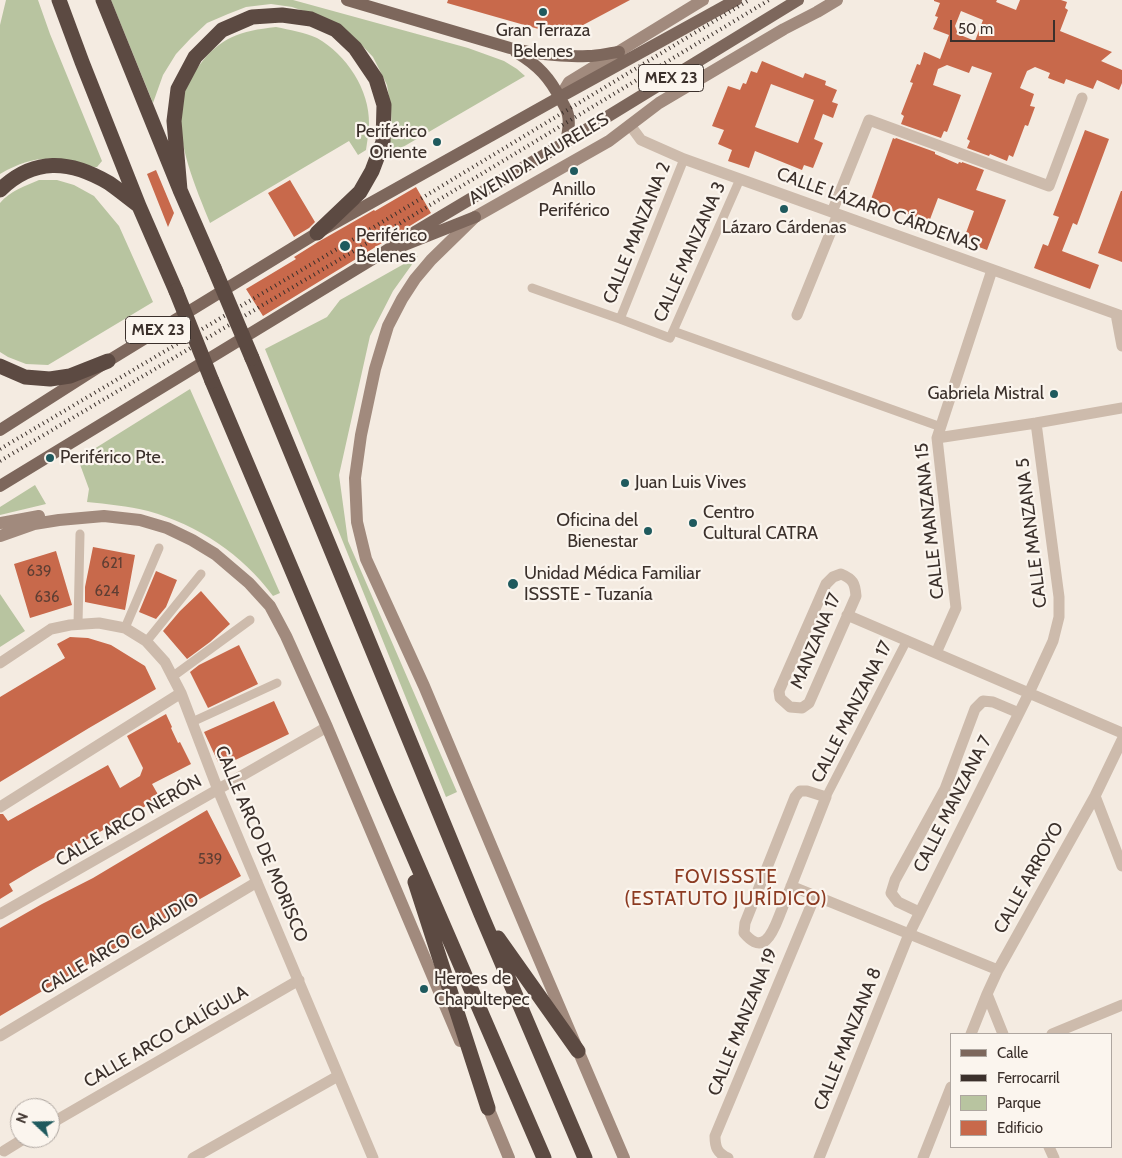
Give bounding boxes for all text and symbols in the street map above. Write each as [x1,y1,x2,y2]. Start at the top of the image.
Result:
marker: Gran Terraza Belenes [537,6,549,18]
scale bar [952,10,1057,42]
place label: Gran Terraza Belenes [496,20,590,62]
text: 50 m [958,20,993,38]
road number: MEX 23 [638,64,704,92]
street label: AVENIDA LAURELES [465,109,613,209]
place label: Periférico Oriente [356,121,427,163]
marker: Periférico Oriente [431,136,443,148]
street label: CALLE MANZANA 2 [599,159,675,307]
street label: CALLE LÁZARO CÁRDENAS [774,163,982,257]
marker: Anillo Periférico [568,165,580,177]
place label: Anillo Periférico [538,179,610,222]
street label: CALLE MANZANA 3 [649,179,731,325]
marker: Lázaro Cárdenas [778,203,790,215]
place label: Lázaro Cárdenas [722,217,846,239]
place label: Periférico Belenes [356,225,427,268]
marker: Periférico Belenes [338,239,352,253]
road number: MEX 23 [126,316,190,344]
place label: Gabriela Mistral [927,383,1044,405]
marker: Gabriela Mistral [1048,388,1060,400]
street label: CALLE MANZANA 15 [911,442,949,600]
place label: Periférico Pte. [60,447,165,469]
marker: Periférico Pte. [44,452,56,464]
street label: CALLE MANZANA 5 [1012,457,1052,609]
place label: Juan Luis Vives [635,472,746,494]
marker: Juan Luis Vives [619,477,631,489]
place label: Centro Cultural CATRA [703,502,818,544]
place label: Oficina del Bienestar [556,510,638,552]
marker: Centro Cultural CATRA [687,517,699,529]
marker: Oficina del Bienestar [642,525,654,537]
house number: 621 [101,555,123,573]
house number: 639 [26,563,52,581]
place label: Unidad Médica Familiar ISSSTE - Tuzanía [524,563,701,606]
marker: Unidad Médica Familiar ISSSTE - Tuzanía [506,577,520,591]
house number: 624 [94,583,120,601]
house number: 636 [34,589,60,607]
street label: MANZANA 17 [786,590,846,692]
street label: CALLE MANZANA 17 [807,637,897,787]
street label: CALLE MANZANA 7 [909,732,997,876]
street label: CALLE ARCO DE MORISCO [210,743,312,945]
street label: CALLE ARCO NERÓN [52,770,206,872]
street label: CALLE ARROYO [989,819,1069,937]
house number: 539 [198,851,222,869]
district label: FOVISSSTE (ESTATUTO JURÍDICO) [622,866,830,910]
street label: CALLE ARCO CLAUDIO [37,888,203,1000]
street label: CALLE MANZANA 19 [703,945,783,1099]
street label: CALLE MANZANA 8 [809,964,887,1114]
place label: Heroes de Chapultepec [434,968,530,1011]
street label: CALLE ARCO CALÍGULA [80,981,252,1093]
marker: Heroes de Chapultepec [418,983,430,995]
legend [950,1033,1112,1148]
text: Calle [997,1044,1028,1062]
text: Ferrocarril [997,1069,1060,1087]
text: Parque [997,1094,1041,1112]
north arrow [10,1098,60,1148]
text: N [12,1110,32,1126]
text: Edificio [997,1119,1043,1137]

